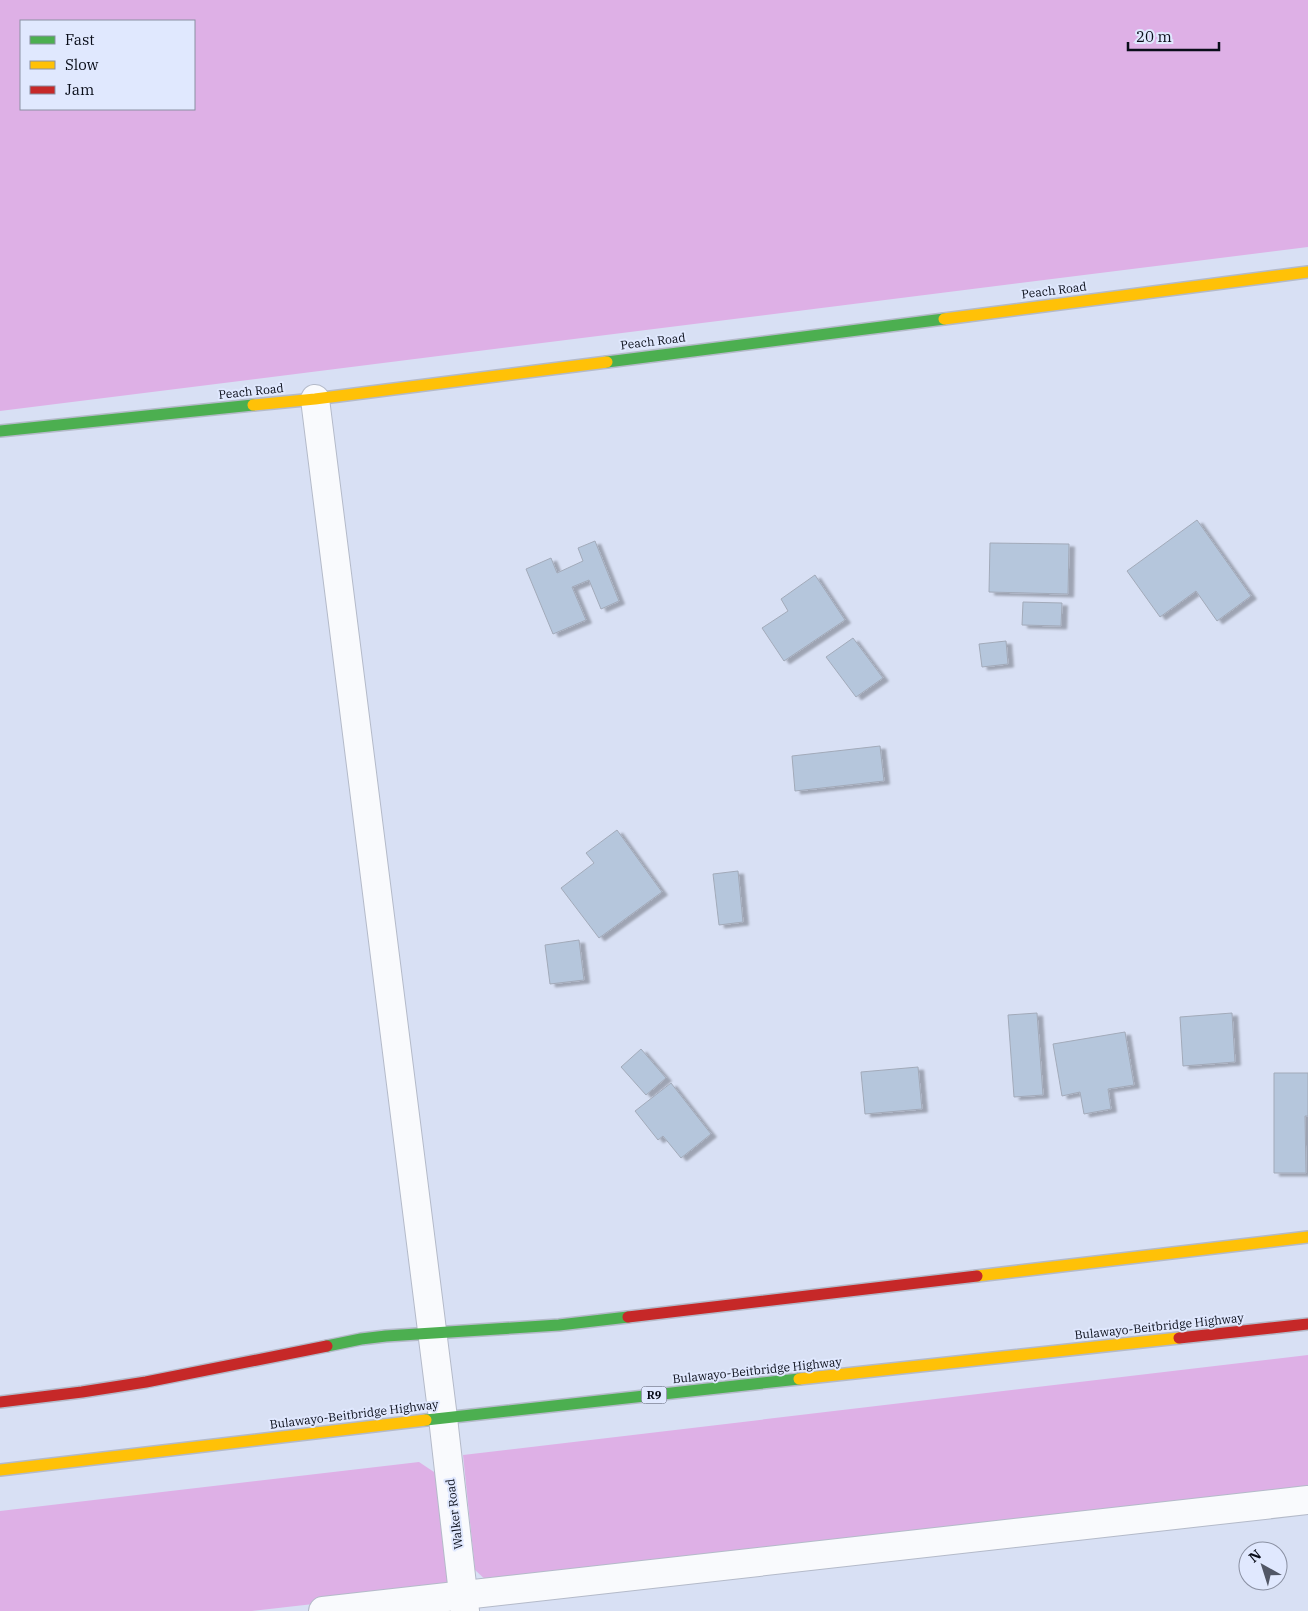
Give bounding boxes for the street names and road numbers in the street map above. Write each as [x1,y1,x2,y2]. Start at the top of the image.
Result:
street label: Peach Road [1021,279,1087,301]
street label: Peach Road [620,330,686,352]
street label: Peach Road [218,380,284,402]
street label: Bulawayo-Beitbridge Highway [1074,1310,1245,1342]
street label: Bulawayo-Beitbridge Highway [672,1354,843,1386]
road number: R9 [642,1386,666,1404]
street label: Bulawayo-Beitbridge Highway [269,1396,440,1432]
street label: Walker Road [442,1478,466,1550]

